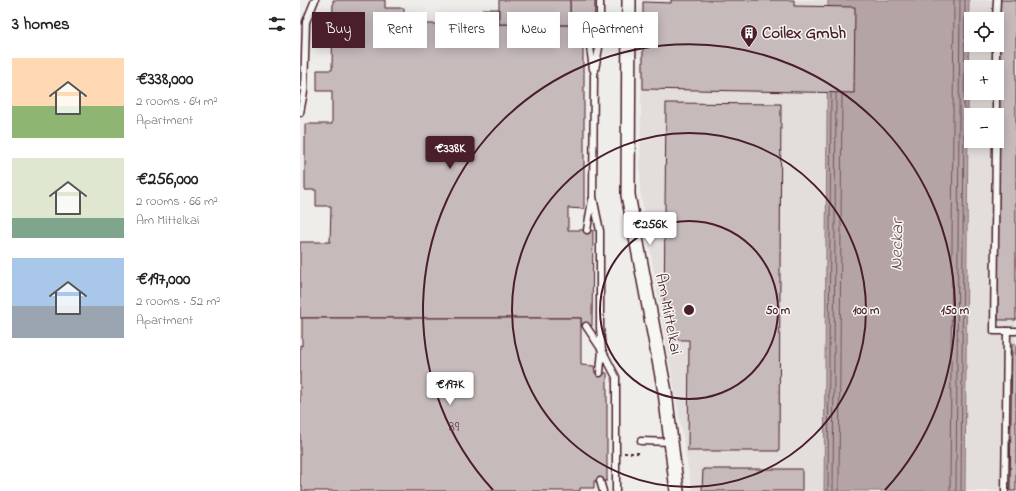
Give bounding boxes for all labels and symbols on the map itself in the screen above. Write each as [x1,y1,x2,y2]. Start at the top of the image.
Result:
place label: Coilex Gmbh [762,21,846,46]
building icon: Coilex Gmbh [739,23,759,48]
pin: €338K [422,136,478,170]
pin: €256K [622,212,678,246]
water label: Neckar [885,217,911,271]
street label: Am Mittelkai [648,271,688,357]
text: 50 m [766,302,791,320]
text: 100 m [853,302,880,320]
text: 150 m [941,302,970,320]
centre of rings [682,303,696,317]
pin: €197K [422,372,478,406]
house number: 39 [449,416,460,438]

